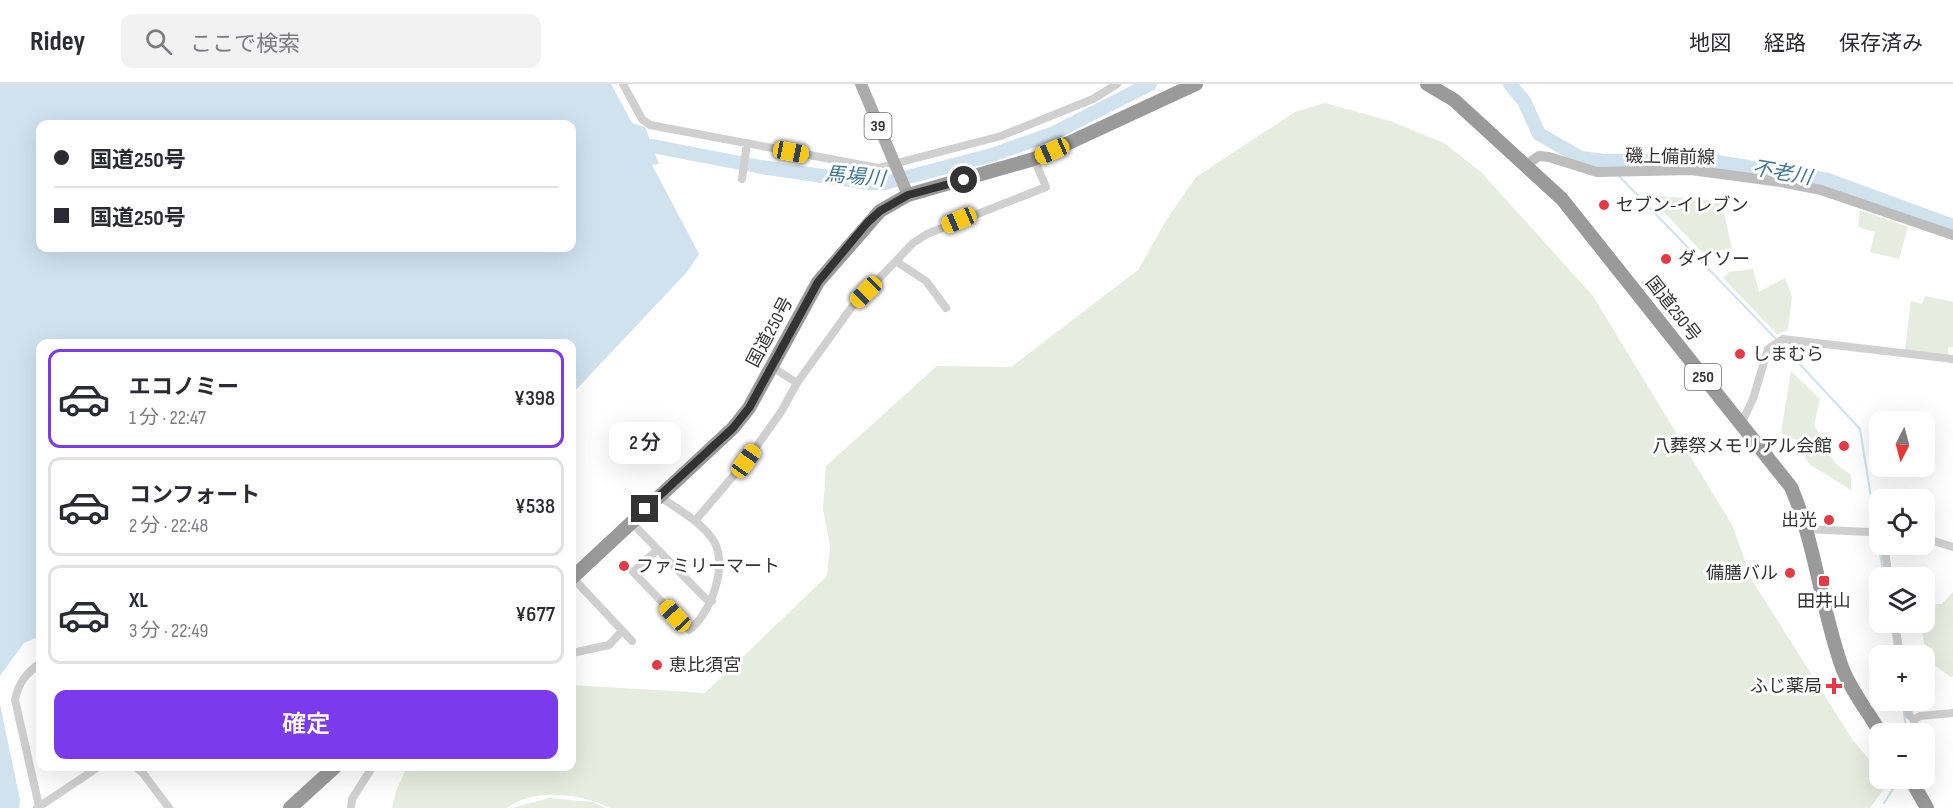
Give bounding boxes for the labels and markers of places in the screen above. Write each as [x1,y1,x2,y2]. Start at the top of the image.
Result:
place label: セブン-イレブン [1616,195,1749,216]
marker: セブン-イレブン [1597,198,1611,212]
place label: ダイソー [1678,249,1750,270]
marker: ダイソー [1659,252,1673,266]
place label: しまむら [1752,344,1824,365]
marker: しまむら [1733,347,1747,361]
place label: 八葬祭メモリアル会館 [1652,436,1832,457]
marker: 八葬祭メモリアル会館 [1837,439,1851,453]
place label: 出光 [1781,510,1817,531]
marker: 出光 [1822,513,1836,527]
place label: ファミリーマート [636,556,780,577]
marker: ファミリーマート [617,559,631,573]
place label: 備膳バル [1706,563,1778,584]
marker: 備膳バル [1783,566,1797,580]
marker: 田井山 [1817,574,1831,588]
place label: 田井山 [1797,591,1851,612]
place label: 恵比須宮 [669,655,741,676]
marker: 恵比須宮 [650,658,664,672]
place label: ふじ薬局 [1750,676,1822,697]
marker: ふじ薬局 [1827,679,1841,693]

